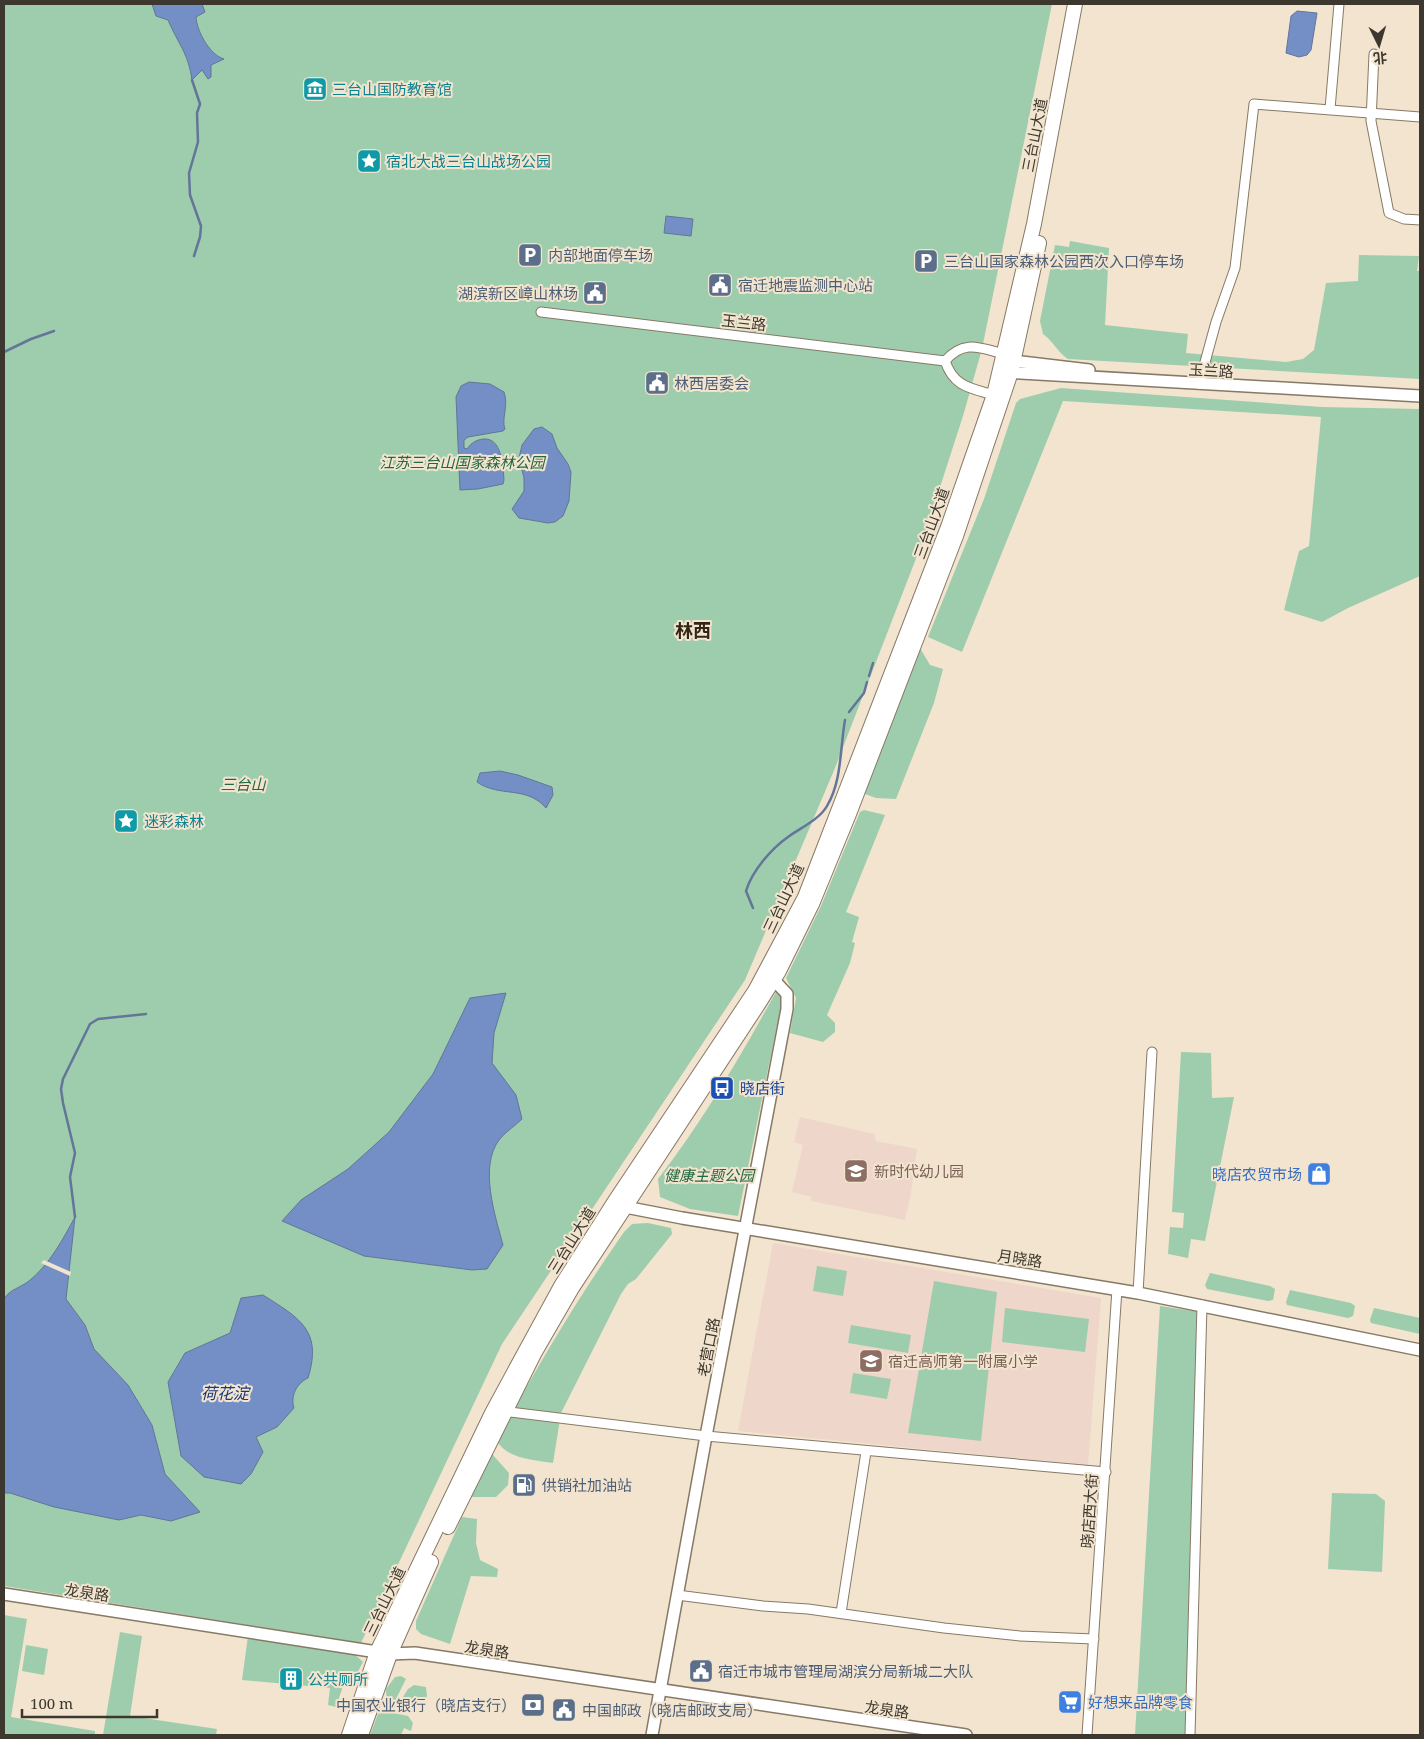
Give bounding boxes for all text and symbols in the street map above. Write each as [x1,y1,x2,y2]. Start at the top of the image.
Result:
north arrow [1354,20,1404,70]
text: 北 [1372,48,1388,69]
museum icon: 三台山国防教育馆 [302,76,328,102]
place label: 三台山国防教育馆 [332,79,452,99]
street label: 三台山大道 [1017,96,1051,174]
place icon: 宿北大战三台山战场公园 [356,148,382,174]
place label: 宿北大战三台山战场公园 [386,151,551,171]
parking icon: 内部地面停车场 [517,242,543,268]
place label: 内部地面停车场 [548,245,653,265]
parking icon: 三台山国家森林公园西次入口停车场 [913,248,939,274]
place label: 三台山国家森林公园西次入口停车场 [944,251,1184,271]
public building icon: 宿迁地震监测中心站 [707,272,733,298]
place label: 宿迁地震监测中心站 [738,275,873,295]
public building icon: 湖滨新区嶂山林场 [582,280,608,306]
place label: 湖滨新区嶂山林场 [458,283,578,303]
street label: 玉兰路 [721,310,767,334]
street label: 玉兰路 [1188,359,1234,381]
public building icon: 林西居委会 [644,370,670,396]
place label: 林西居委会 [674,373,749,393]
park label: 江苏三台山国家森林公园 [379,452,546,472]
street label: 三台山大道 [909,484,953,562]
district label: 林西 [675,618,711,642]
park label: 三台山 [220,774,266,794]
place icon: 迷彩森林 [113,808,139,834]
place label: 迷彩森林 [144,811,204,831]
street label: 三台山大道 [758,860,808,936]
bus stop icon: 晓店街 [709,1075,735,1101]
place label: 晓店街 [740,1078,785,1098]
school or university icon: 新时代幼儿园 [843,1158,869,1184]
place label: 新时代幼儿园 [874,1161,964,1181]
shop icon: 晓店农贸市场 [1306,1161,1332,1187]
place label: 晓店农贸市场 [1212,1164,1302,1184]
park label: 健康主题公园 [664,1165,756,1185]
street label: 三台山大道 [543,1203,599,1277]
street label: 月晓路 [996,1245,1044,1271]
street label: 老营口路 [692,1316,724,1378]
school or university icon: 宿迁高师第一附属小学 [858,1348,884,1374]
place label: 宿迁高师第一附属小学 [888,1351,1038,1371]
water label: 荷花淀 [201,1382,251,1404]
fuel station icon: 供销社加油站 [511,1472,537,1498]
street label: 晓店西大街 [1076,1473,1102,1549]
place label: 供销社加油站 [542,1475,632,1495]
street label: 三台山大道 [359,1563,409,1639]
street label: 龙泉路 [63,1579,111,1605]
street label: 龙泉路 [463,1636,511,1662]
public building icon: 宿迁市城市管理局湖滨分局新城二大队 [688,1658,714,1684]
place label: 宿迁市城市管理局湖滨分局新城二大队 [718,1661,973,1681]
building icon: 公共厕所 [278,1666,304,1692]
place label: 公共厕所 [308,1669,368,1689]
scale bar [22,1686,158,1718]
supermarket icon: 好想来品牌零食 [1057,1689,1083,1715]
bank icon: 中国农业银行（晓店支行） [520,1692,546,1718]
place label: 好想来品牌零食 [1088,1692,1193,1712]
text: 100 m [30,1693,73,1713]
place label: 中国农业银行（晓店支行） [336,1695,516,1715]
street label: 龙泉路 [863,1696,911,1722]
public building icon: 中国邮政（晓店邮政支局） [551,1697,577,1723]
place label: 中国邮政（晓店邮政支局） [582,1700,762,1720]

